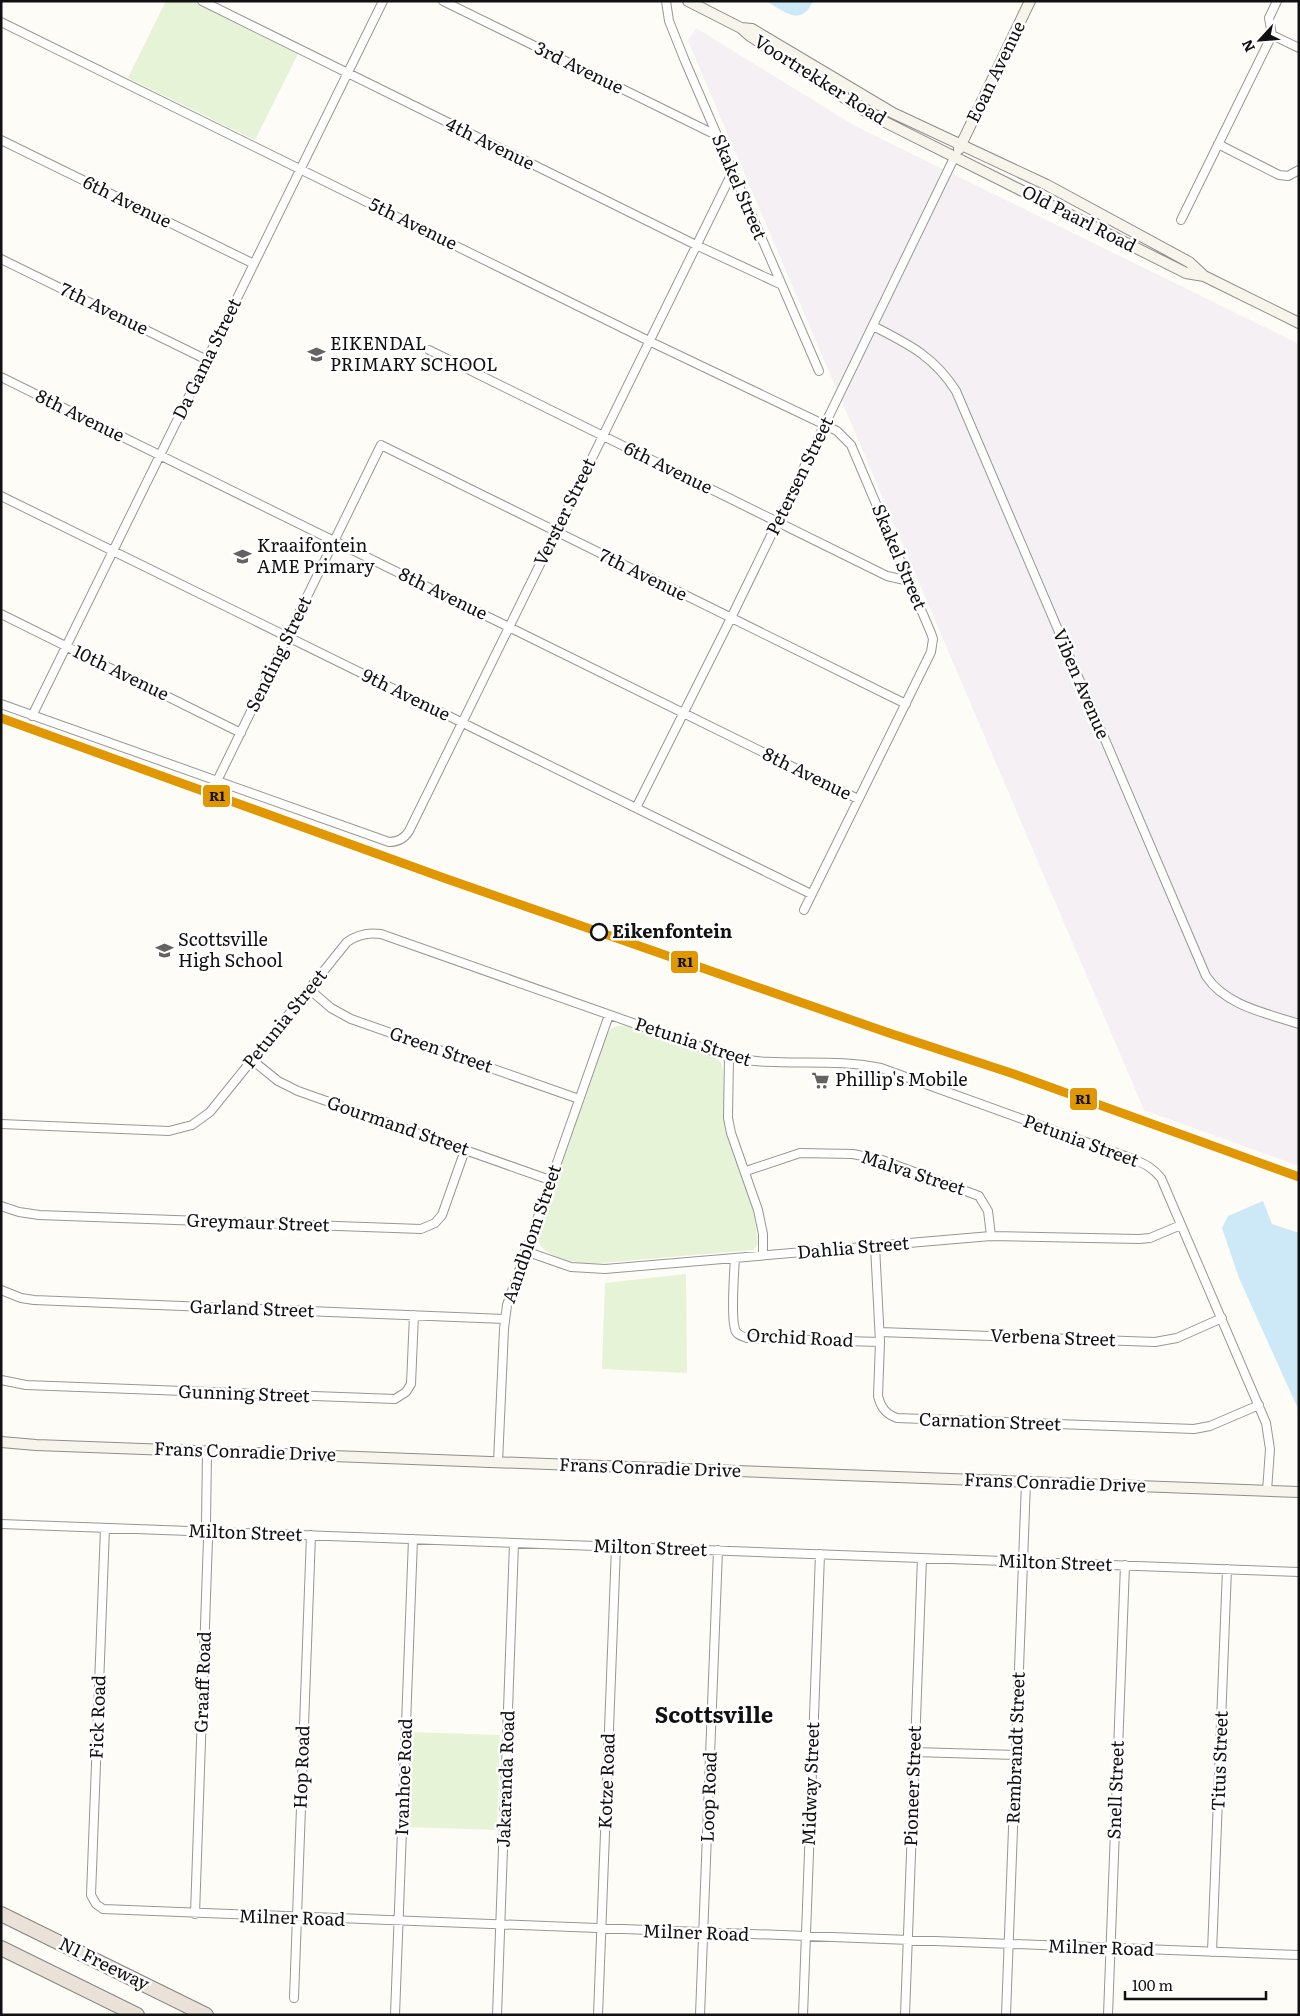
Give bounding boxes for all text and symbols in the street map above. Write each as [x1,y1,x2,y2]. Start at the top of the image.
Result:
north arrow [1235,15,1285,65]
street label: Eoan Avenue [958,16,1031,127]
street label: Voortrekker Road [749,27,892,130]
street label: 3rd Avenue [531,33,629,100]
text: N [1236,36,1259,56]
street label: 4th Avenue [442,109,540,176]
street label: Skakel Street [706,129,775,244]
street label: 6th Avenue [79,168,177,234]
street label: Old Paarl Road [1018,177,1142,258]
street label: 5th Avenue [365,190,462,256]
street label: 7th Avenue [56,275,153,341]
street label: Da Gama Street [165,292,247,424]
place label: EIKENDAL PRIMARY SCHOOL [330,329,498,377]
school or university icon: EIKENDAL PRIMARY SCHOOL [306,344,326,364]
street label: 8th Avenue [32,381,130,448]
street label: Petersen Street [758,411,839,539]
street label: 6th Avenue [620,434,718,500]
street label: Verster Street [526,452,602,570]
street label: Skakel Street [866,499,935,614]
place label: Kraaifontein AME Primary [257,531,375,579]
street label: 7th Avenue [595,541,692,607]
school or university icon: Kraaifontein AME Primary [233,546,253,566]
street label: 8th Avenue [395,559,493,626]
street label: Sending Street [238,590,318,716]
street label: Viben Avenue [1047,624,1118,743]
street label: 10th Avenue [69,637,174,707]
street label: 9th Avenue [358,661,455,727]
street label: 8th Avenue [759,739,857,806]
line badge: R1 [202,784,231,808]
text: R1 [209,785,225,805]
place label: Eikenfontein [612,917,733,944]
marker: Eikenfontein [590,923,608,941]
place label: Scottsville High School [178,925,283,973]
school or university icon: Scottsville High School [154,940,174,960]
line badge: R1 [670,950,699,974]
text: R1 [677,951,693,971]
street label: Petunia Street [235,962,333,1074]
street label: Petunia Street [632,1009,756,1072]
street label: Green Street [386,1018,497,1079]
place label: Phillip's Mobile [835,1065,968,1092]
supermarket icon: Phillip's Mobile [811,1070,831,1090]
line badge: R1 [1069,1087,1098,1111]
street label: Gourmand Street [324,1088,474,1162]
text: R1 [1075,1088,1091,1108]
street label: Petunia Street [1020,1106,1144,1173]
street label: Malva Street [858,1142,970,1201]
street label: Aandblom Street [494,1160,567,1306]
street label: Greymaur Street [186,1206,331,1238]
street label: Dahlia Street [796,1228,911,1265]
street label: Garland Street [189,1292,316,1323]
street label: Orchid Road [746,1320,854,1353]
street label: Verbena Street [990,1321,1117,1352]
street label: Gunning Street [178,1377,311,1408]
street label: Carnation Street [919,1405,1062,1436]
street label: Frans Conradie Drive [154,1434,337,1467]
street label: Frans Conradie Drive [559,1450,742,1483]
street label: Frans Conradie Drive [964,1465,1147,1498]
street label: Milton Street [187,1516,303,1547]
street label: Milton Street [592,1531,708,1562]
street label: Milton Street [997,1546,1113,1577]
street label: Graaff Road [186,1631,217,1733]
street label: Rembrandt Street [998,1671,1031,1825]
street label: Fick Road [82,1674,111,1759]
district label: Scottsville [655,1697,773,1730]
street label: Jakaranda Road [489,1710,520,1848]
street label: Titus Street [1203,1710,1234,1812]
street label: Ivanhoe Road [387,1718,418,1836]
street label: Midway Street [794,1721,825,1846]
street label: Pioneer Street [896,1724,927,1847]
street label: Hop Road [286,1725,315,1809]
street label: Kotze Road [590,1732,621,1829]
street label: Snell Street [1099,1739,1130,1840]
street label: Loop Road [692,1751,723,1843]
street label: Milner Road [238,1901,346,1932]
street label: Milner Road [642,1916,750,1947]
street label: N1 Freeway [55,1929,155,1997]
street label: Milner Road [1047,1931,1155,1962]
scale bar [1125,1968,1266,2000]
text: 100 m [1132,1973,1173,1996]

